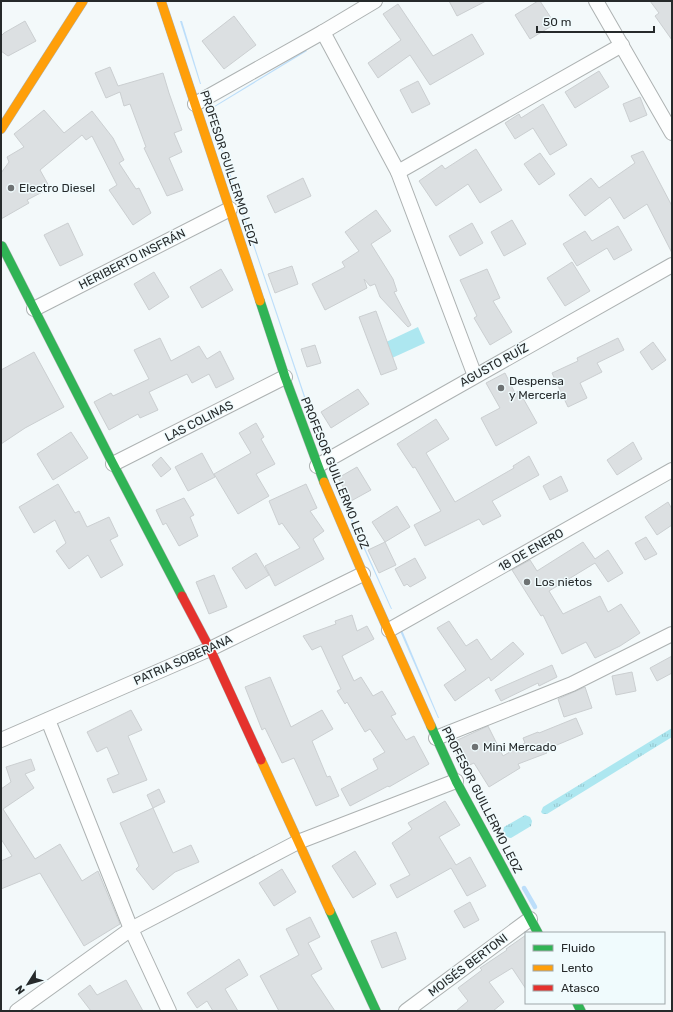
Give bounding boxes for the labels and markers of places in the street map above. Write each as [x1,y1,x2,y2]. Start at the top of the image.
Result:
place label: Electro Diesel [19,181,95,195]
marker: Electro Diesel [6,183,16,193]
place label: Despensa y Mercerla [509,374,566,402]
marker: Despensa y Mercerla [496,383,506,393]
place label: Los nietos [535,575,592,589]
marker: Los nietos [522,577,532,587]
place label: Mini Mercado [483,740,557,754]
marker: Mini Mercado [470,742,480,752]

